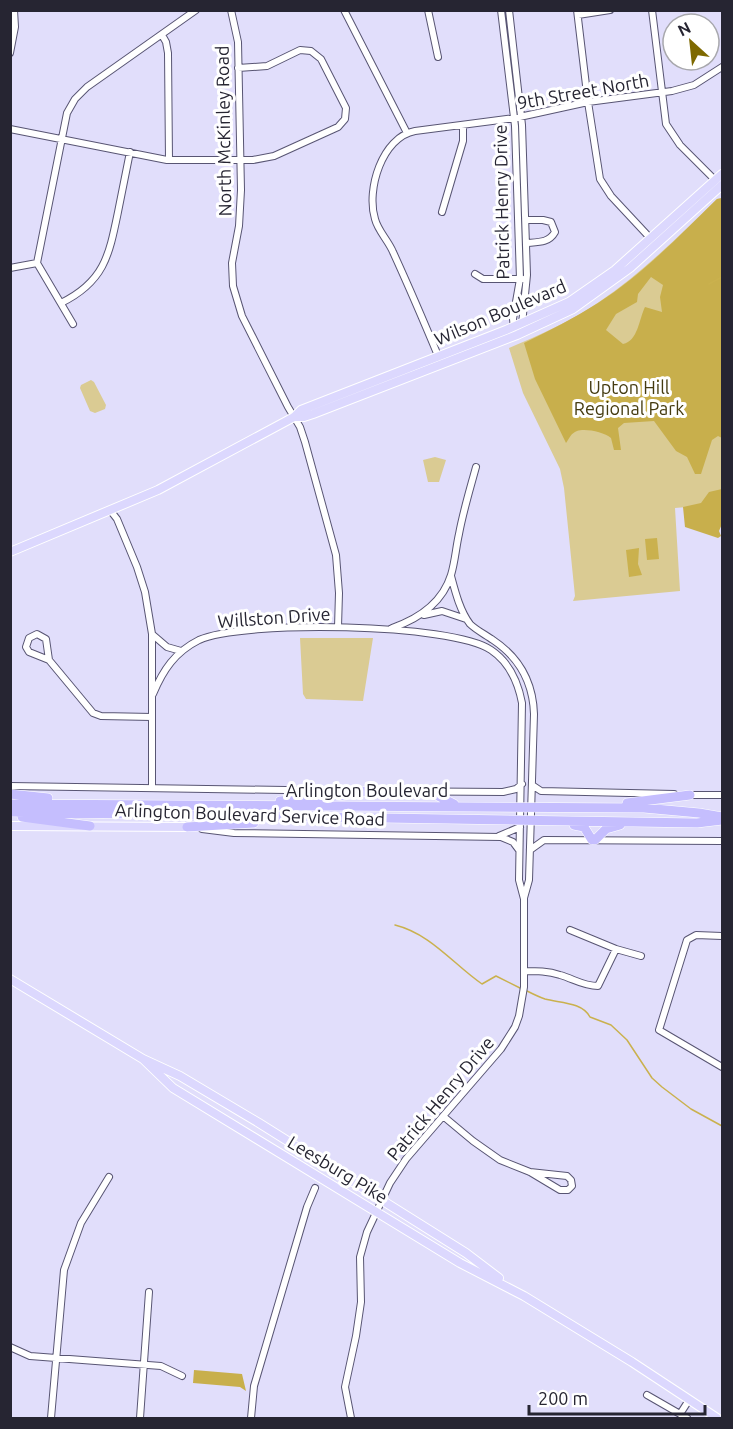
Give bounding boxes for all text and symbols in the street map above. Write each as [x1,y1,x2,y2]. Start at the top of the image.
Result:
north arrow [661,12,721,72]
text: N [675,18,694,39]
street label: North McKinley Road [212,46,234,216]
street label: 9th Street North [515,70,651,112]
street label: Patrick Henry Drive [490,124,512,280]
street label: Wilson Boulevard [431,275,569,349]
park label: Upton Hill Regional Park [574,377,684,418]
street label: Willston Drive [217,603,331,631]
street label: Arlington Boulevard [286,780,448,800]
street label: Arlington Boulevard Service Road [115,799,385,829]
street label: Patrick Henry Drive [383,1032,497,1164]
street label: Leesburg Pike [285,1131,391,1207]
scale bar [529,1378,704,1416]
text: 200 m [538,1388,588,1408]

